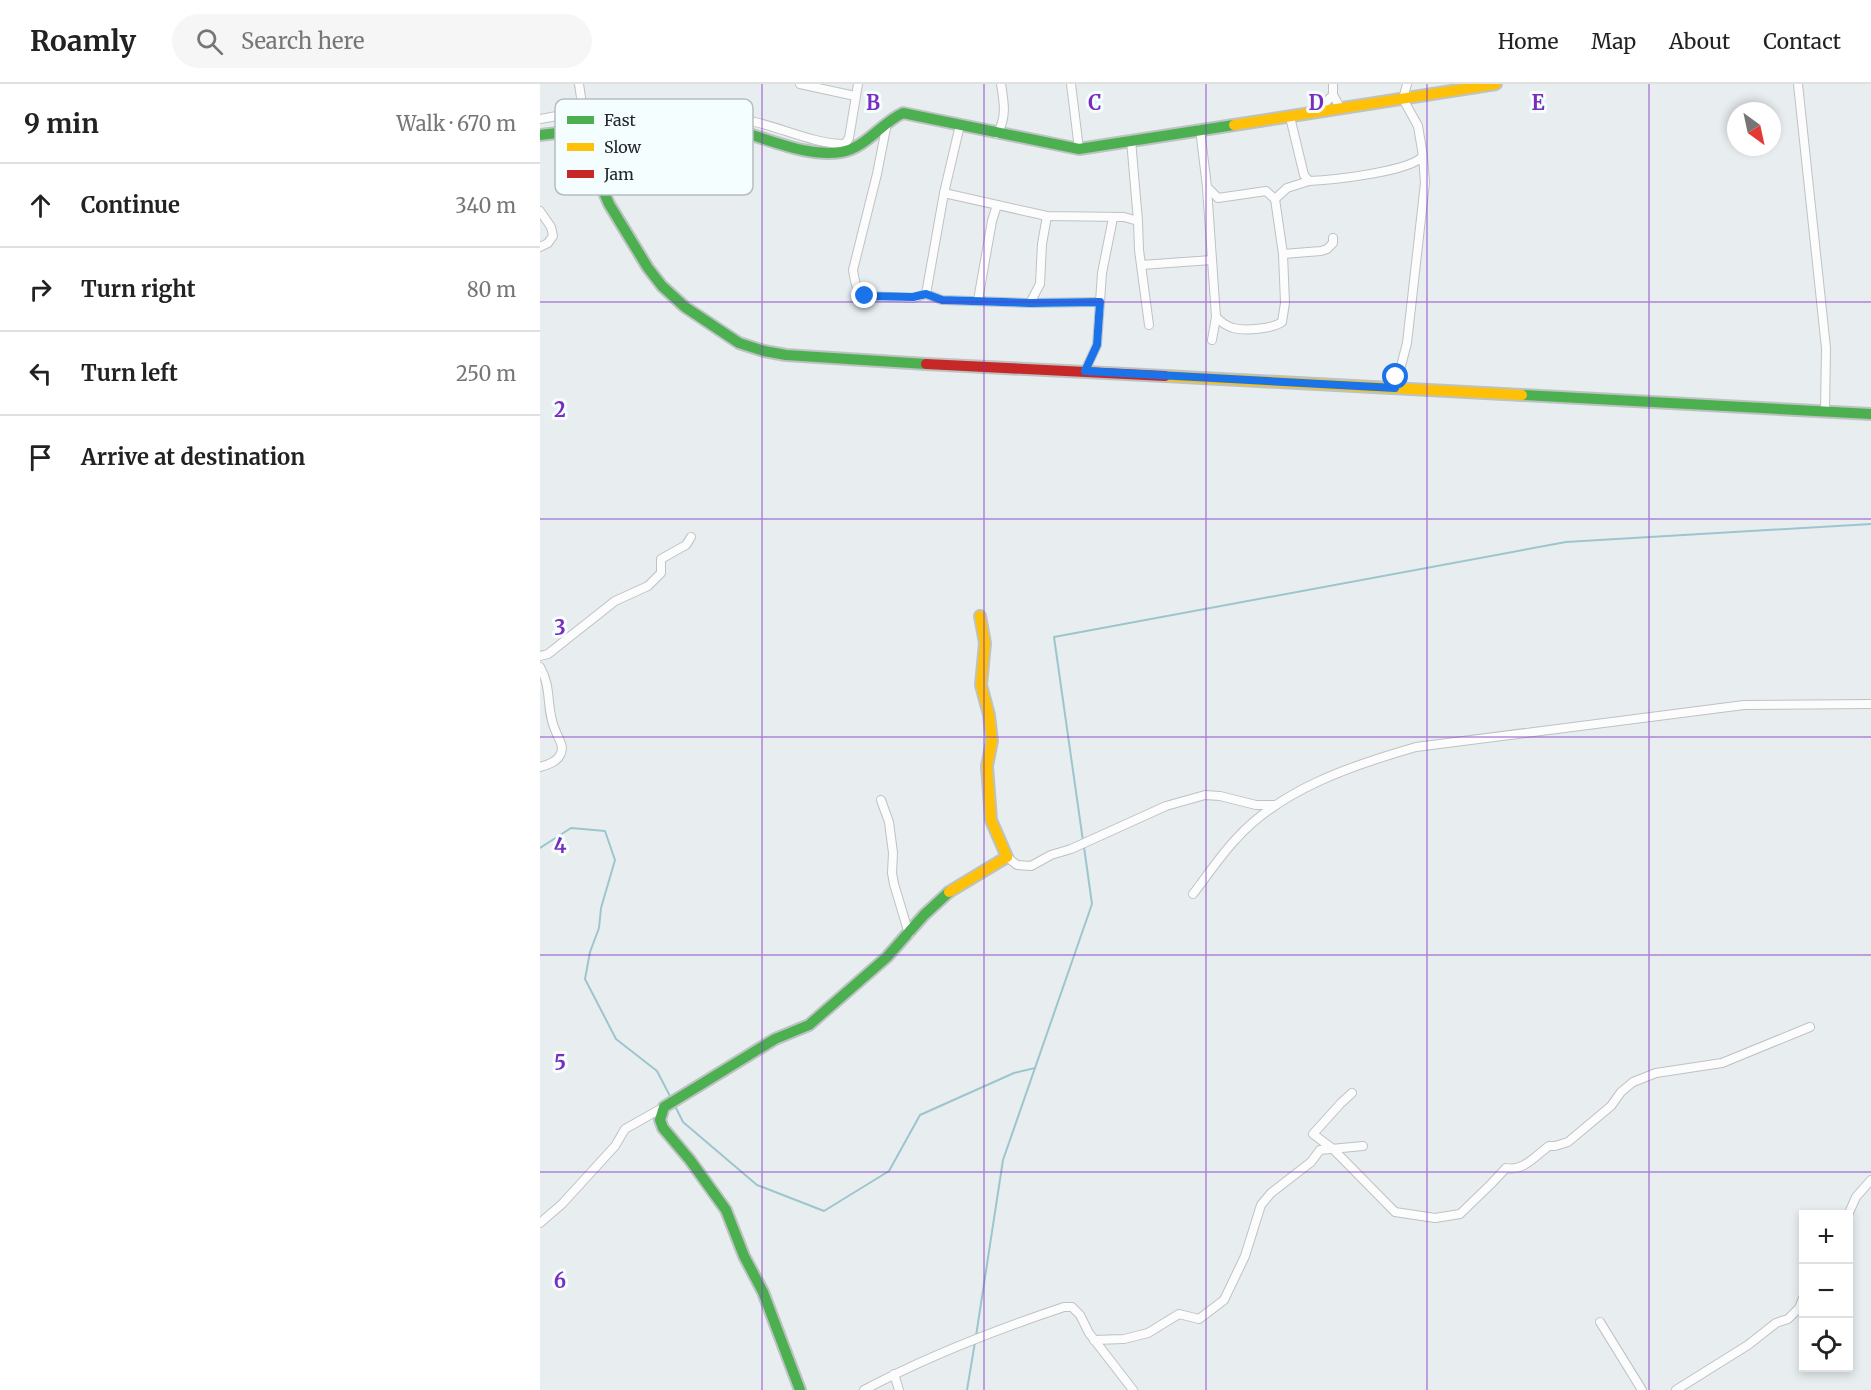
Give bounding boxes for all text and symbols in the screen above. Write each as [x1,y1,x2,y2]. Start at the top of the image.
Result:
search box [172,14,592,68]
text: Roamly [30,23,136,59]
icon: search [193,25,226,58]
text: Search here [241,27,364,55]
text: Home [1498,28,1558,55]
text: Map [1591,28,1636,55]
text: About [1669,28,1730,55]
text: Contact [1763,28,1841,55]
text: B [866,90,880,115]
text: C [1088,90,1102,115]
text: D [1308,90,1324,115]
text: E [1531,90,1545,115]
legend [555,99,753,195]
north arrow [1727,102,1781,156]
text: 9 min [24,107,99,140]
text: Fast [604,110,637,130]
text: Walk · 670 m [397,111,516,136]
text: Slow [604,137,642,157]
text: Jam [603,164,634,184]
icon: ahead [24,189,57,222]
text: Continue [81,191,180,219]
text: 340 m [455,193,516,218]
icon: right [24,273,57,306]
text: Turn right [81,275,195,303]
text: 80 m [467,277,516,302]
route end [851,282,877,308]
icon: left [24,357,57,390]
text: Turn left [81,359,178,387]
text: 250 m [456,361,516,386]
route start [1382,363,1408,389]
text: 2 [554,397,566,422]
icon: arrive [24,441,57,474]
text: Arrive at destination [81,443,305,471]
text: 3 [554,615,566,640]
text: 4 [554,833,567,858]
text: 5 [554,1050,566,1075]
map controls [1799,1210,1853,1372]
button: + [1799,1210,1853,1264]
button: − [1799,1264,1853,1318]
text: 6 [554,1268,566,1293]
button: locate [1799,1318,1853,1372]

